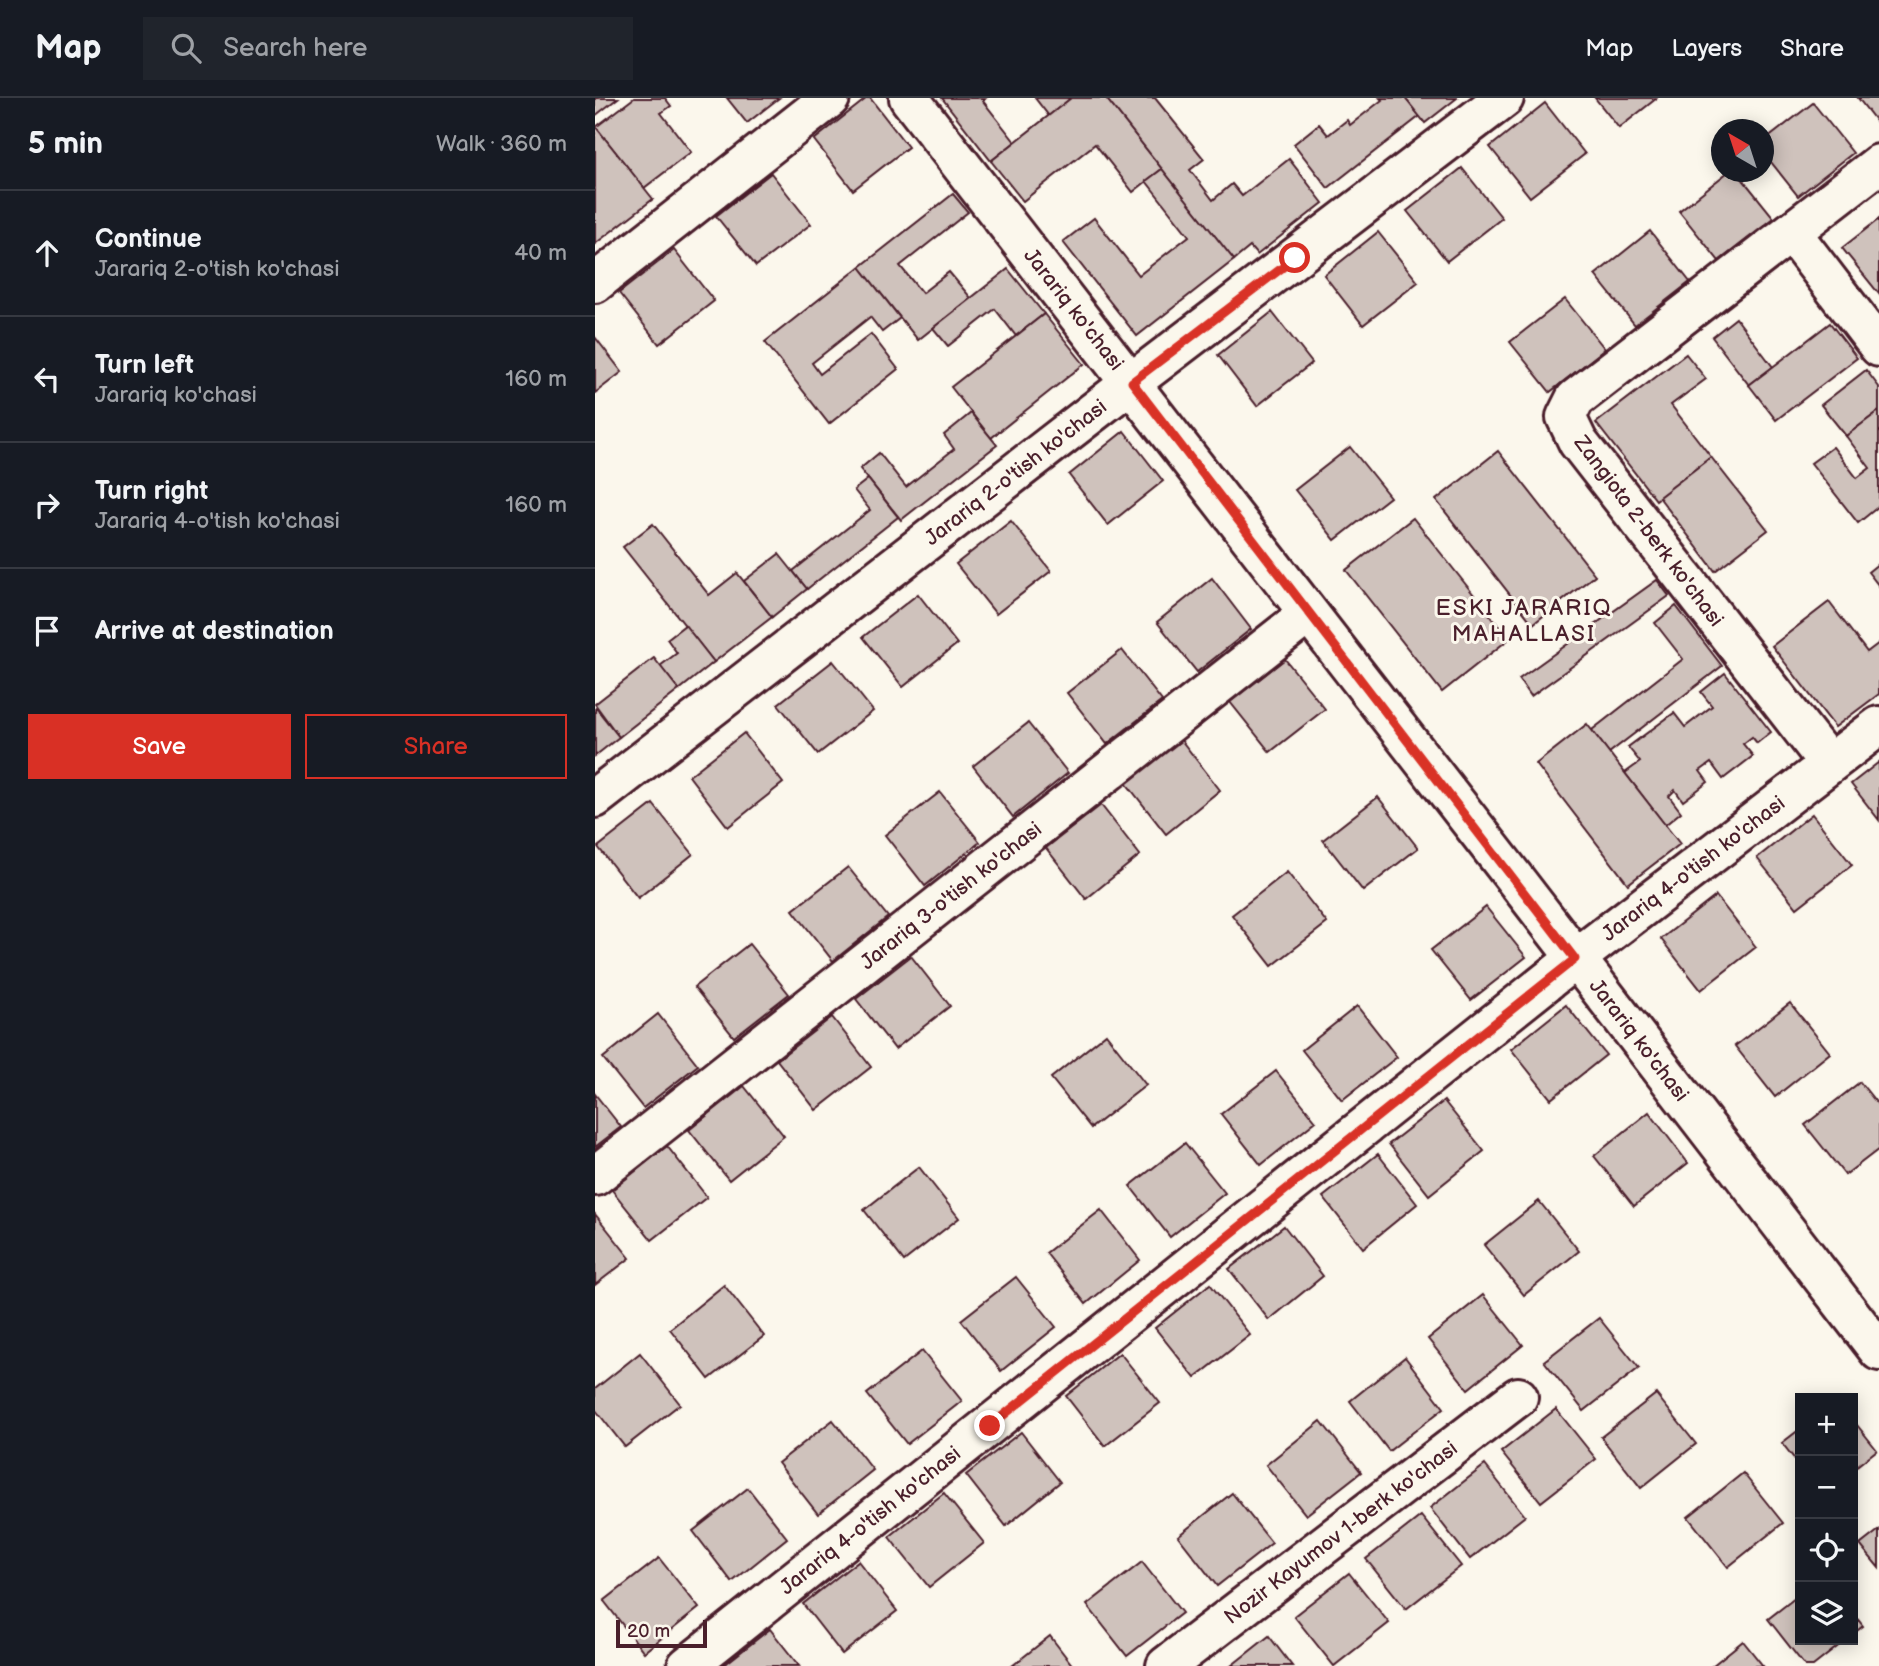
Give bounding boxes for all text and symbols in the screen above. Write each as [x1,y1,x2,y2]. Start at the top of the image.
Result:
search box [143,17,633,80]
text: Map [35,28,101,68]
icon: search [167,29,205,67]
text: Search here [223,33,367,64]
text: Map [1585,34,1633,63]
text: Layers [1671,34,1742,63]
text: Share [1780,34,1844,63]
north arrow [1711,119,1774,182]
text: 5 min [28,126,103,162]
text: Walk · 360 m [436,130,567,158]
text: Continue [95,224,202,255]
icon: ahead [28,234,66,272]
text: 40 m [514,239,567,267]
route start [1279,242,1310,273]
street label: Jarariq ko'chasi [1018,244,1129,376]
text: Jarariq 2-o'tish ko'chasi [95,255,340,283]
text: Turn left [95,350,194,381]
icon: left [28,360,66,398]
text: 160 m [505,365,567,393]
text: Jarariq ko'chasi [95,381,257,409]
street label: Jarariq 2-o'tish ko'chasi [920,394,1112,551]
street label: Zangiota 2-berk ko'chasi [1568,430,1729,632]
text: Turn right [95,476,208,507]
icon: right [28,486,66,524]
text: 160 m [505,491,567,519]
text: Jarariq 4-o'tish ko'chasi [95,507,340,535]
district label: ESKI JARARIQ MAHALLASI [1436,594,1612,648]
icon: arrive [28,612,66,650]
text: Arrive at destination [95,616,334,647]
button: Save [28,714,291,779]
button: Share [305,714,567,779]
street label: Jarariq 4-o'tish ko'chasi [1597,791,1790,947]
street label: Jarariq 3-o'tish ko'chasi [855,817,1047,975]
street label: Jarariq ko'chasi [1584,974,1694,1107]
map controls [1795,1393,1858,1645]
button: + [1795,1393,1858,1456]
route end [974,1410,1005,1441]
street label: Nozir Kayumov 1-berk ko'chasi [1220,1436,1463,1630]
street label: Jarariq 4-o'tish ko'chasi [775,1441,966,1600]
button: − [1795,1456,1858,1519]
button: locate [1795,1519,1858,1582]
button: layers [1795,1582,1858,1645]
scale bar [616,1617,707,1649]
text: 20 m [627,1620,670,1643]

